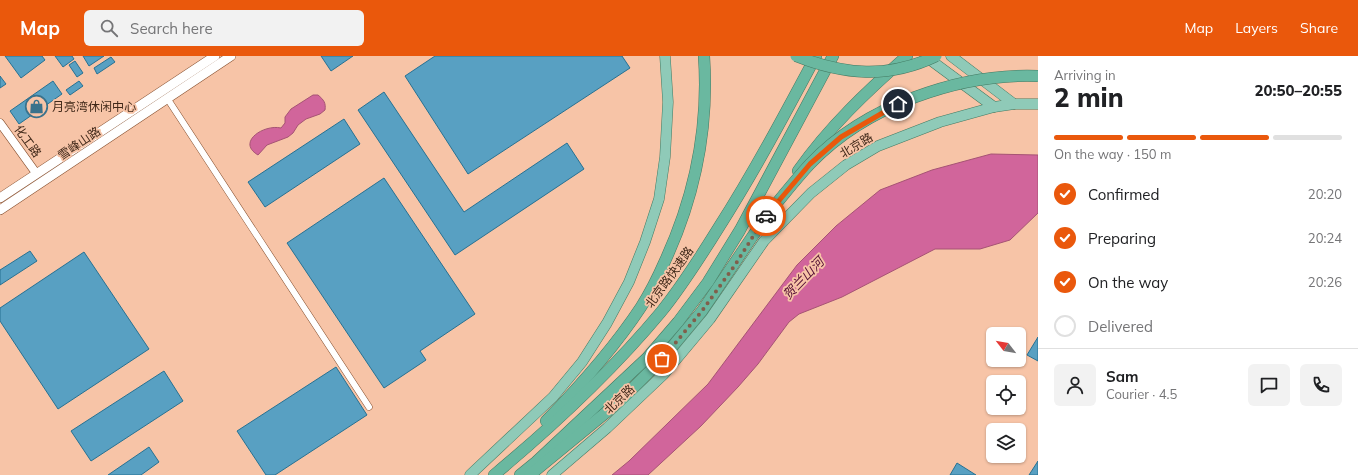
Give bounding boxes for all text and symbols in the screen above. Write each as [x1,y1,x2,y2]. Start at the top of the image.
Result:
search box [84,10,364,46]
text: Map [20,16,60,40]
icon: search [98,17,120,39]
text: Search here [130,19,213,38]
text: Map [1184,19,1213,37]
text: Layers [1235,19,1278,37]
text: Share [1300,19,1338,37]
text: Arriving in [1054,67,1116,83]
text: 2 min [1054,81,1124,114]
text: 20:50–20:55 [1255,81,1342,100]
pin [881,87,915,121]
shop icon: 月亮湾休闲中心 [24,93,50,119]
icon: home [887,93,909,115]
place label: 月亮湾休闲中心 [52,99,136,114]
street label: 化工路 [11,122,45,160]
street label: 雪峰山路 [55,123,103,163]
street label: 北京路 [837,129,875,161]
text: On the way · 150 m [1054,146,1171,162]
icon: check [1054,183,1076,205]
text: Confirmed [1088,185,1159,204]
text: 20:20 [1308,186,1342,202]
courier [746,196,786,236]
icon: car [755,205,777,227]
icon: check [1054,227,1076,249]
text: Preparing [1088,229,1156,248]
text: 20:24 [1308,230,1342,246]
street label: 北京路快速路 [642,243,696,311]
water label: 贺兰山河 [779,252,829,302]
icon: check [1054,271,1076,293]
text: On the way [1088,273,1168,292]
text: 20:26 [1308,274,1342,290]
text: Delivered [1088,317,1153,336]
north arrow [986,327,1026,367]
map controls [986,327,1026,463]
pin [645,342,679,376]
icon: bag [651,348,673,370]
button: person [1054,364,1096,406]
button: chat [1248,364,1290,406]
button: phone [1300,364,1342,406]
text: Sam [1106,367,1138,386]
button: locate [986,375,1026,415]
street label: 北京路 [601,381,637,417]
text: Courier · 4.5 [1106,386,1177,402]
button: layers [986,423,1026,463]

